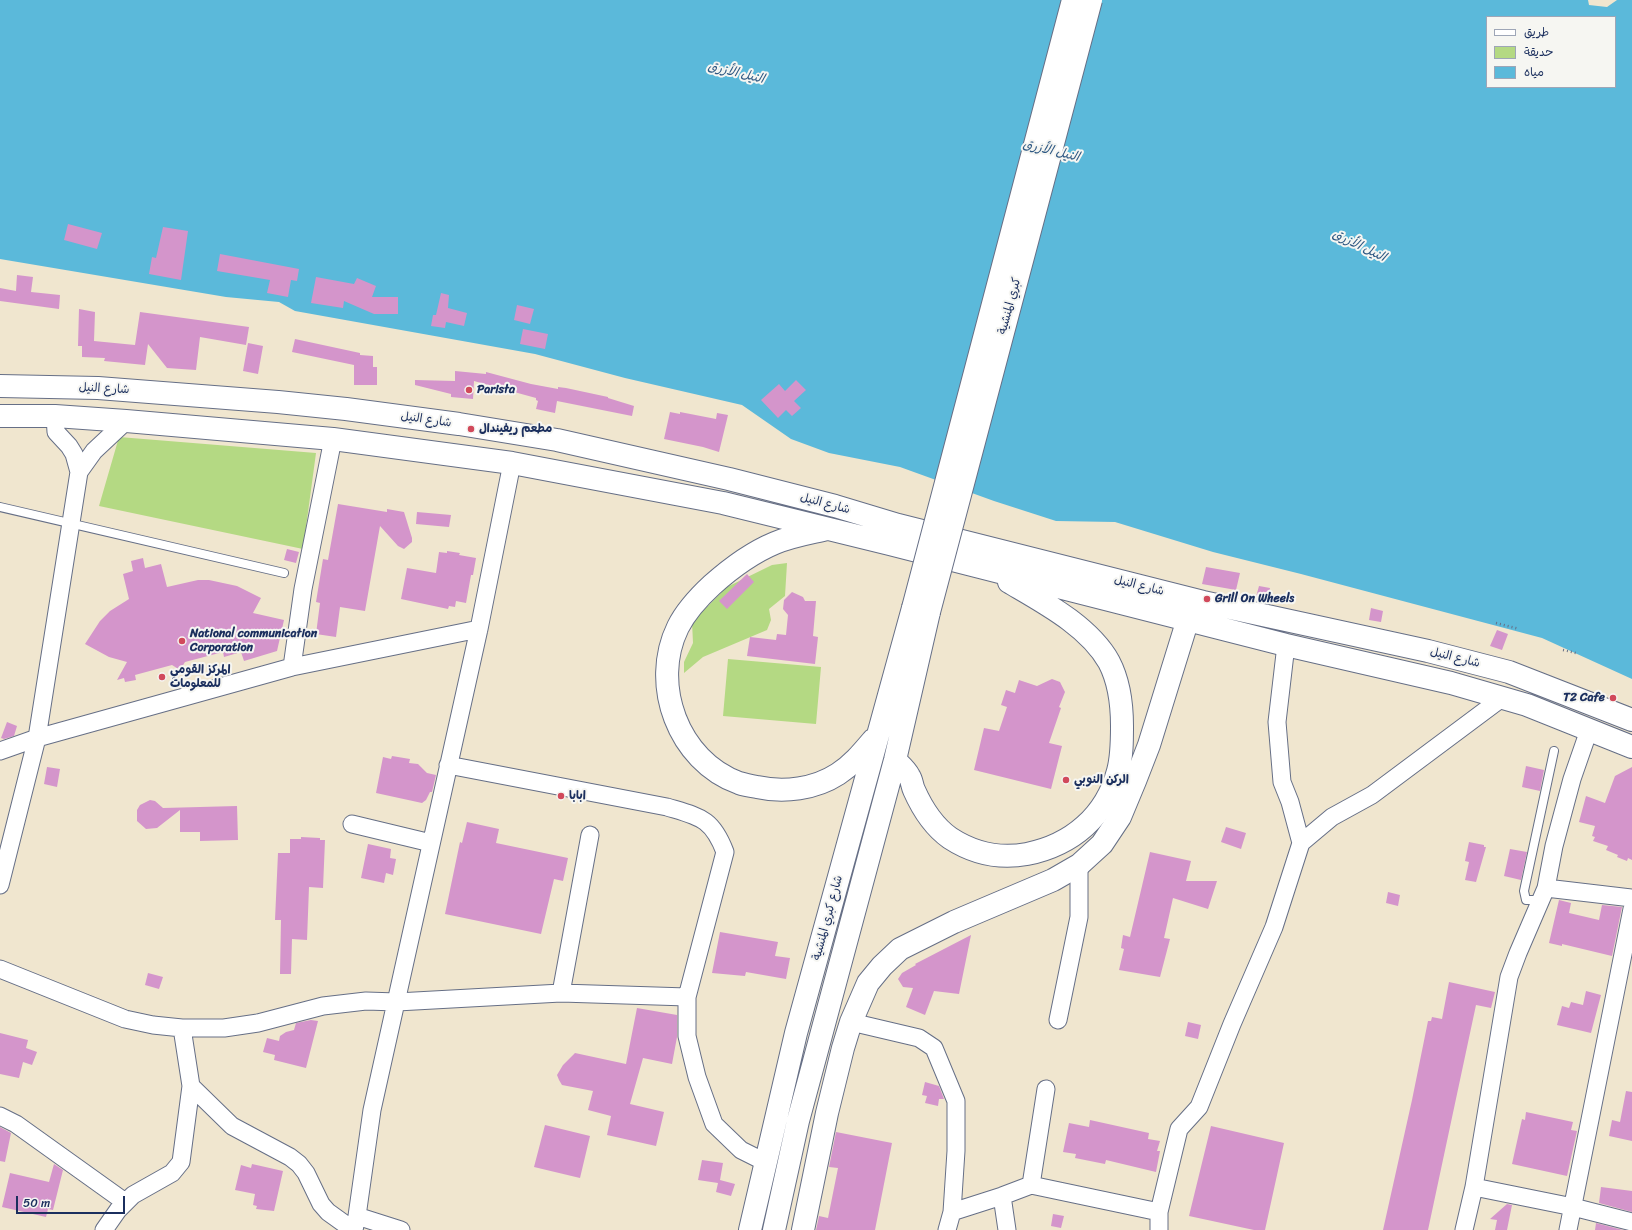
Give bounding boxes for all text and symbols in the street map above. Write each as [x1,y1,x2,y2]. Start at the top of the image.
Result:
legend [1486,16,1616,88]
text: طريق [1524,21,1549,43]
text: حديقة [1524,41,1553,63]
water label: النيل الأزرق [706,58,766,88]
text: مياه [1524,61,1544,83]
water label: النيل الأزرق [1021,136,1081,166]
water label: النيل الأزرق [1330,226,1388,266]
street label: كبري المنشية [995,276,1025,336]
street label: شارع النيل [78,380,130,398]
place label: Parista [477,383,515,397]
marker: Parista [464,385,474,395]
street label: شارع النيل [400,409,452,431]
place label: مطعم ريفيندال [479,422,552,436]
marker: مطعم ريفيندال [466,424,476,434]
street label: شارع النيل [799,490,851,518]
street label: شارع النيل [1113,573,1165,599]
place label: Grill On Wheels [1215,592,1294,606]
marker: Grill On Wheels [1202,594,1212,604]
place label: National communication Corporation [190,627,317,655]
marker: National communication Corporation [177,636,187,646]
street label: شارع النيل [1429,645,1481,671]
place label: المركز القومي للمعلومات [170,663,231,691]
marker: المركز القومي للمعلومات [157,672,167,682]
place label: T2 Cafe [1563,691,1605,705]
marker: T2 Cafe [1608,693,1618,703]
place label: الركن النوبي [1074,773,1129,787]
marker: الركن النوبي [1061,775,1071,785]
place label: ابابا [569,789,586,803]
marker: ابابا [556,791,566,801]
street label: شارع كبري المنشية [810,874,846,962]
scale bar [18,1188,127,1214]
text: 50 m [23,1192,50,1214]

